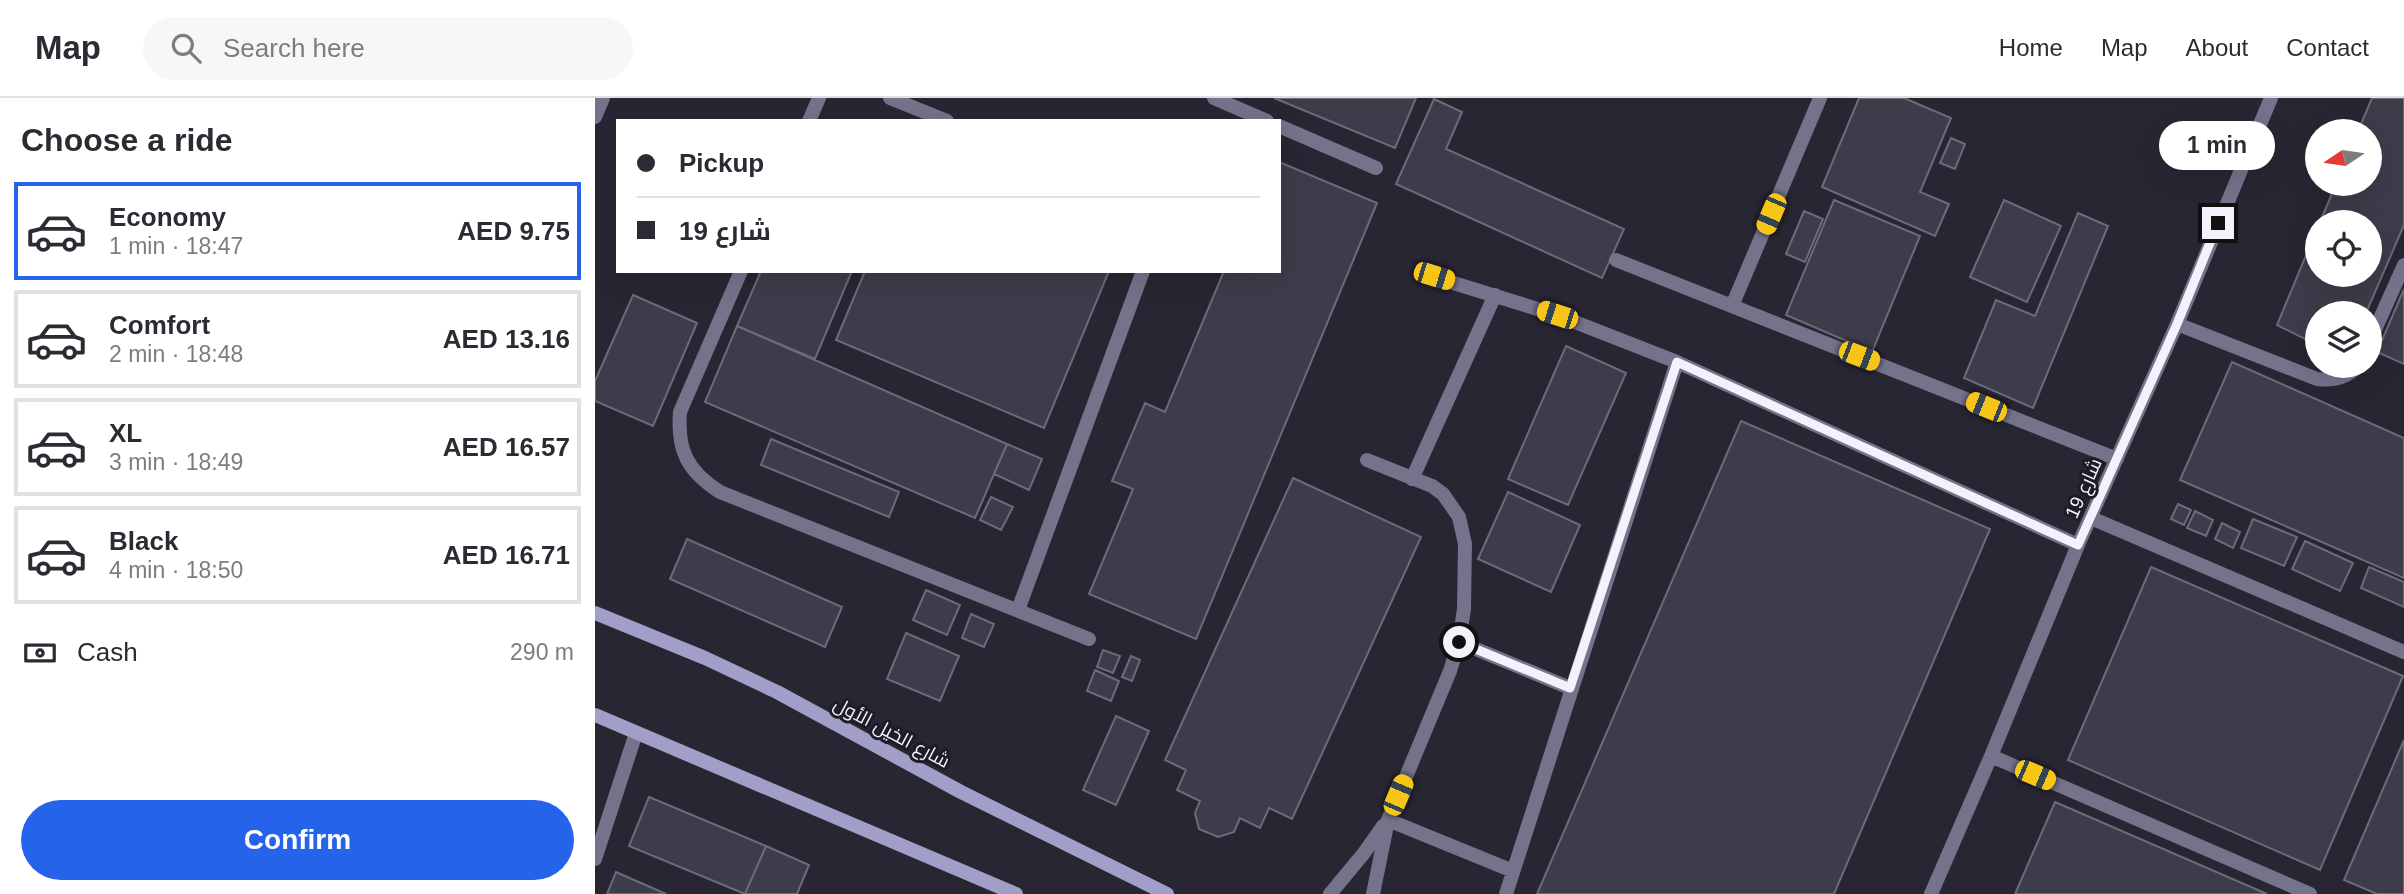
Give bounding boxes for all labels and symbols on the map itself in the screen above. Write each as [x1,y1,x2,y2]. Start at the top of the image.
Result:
north arrow [2305,119,2382,196]
callout: 1 min [2160,122,2276,170]
car [1754,191,1789,237]
route end [2202,207,2234,239]
car [1411,260,1458,292]
car [1534,299,1581,331]
car [1836,339,1883,373]
car [1963,389,2010,425]
street label: شارع 19 [2061,455,2109,523]
route start [1443,626,1475,658]
street label: شارع الخيل الأول [829,693,953,774]
car [2012,757,2059,793]
car [1381,772,1416,818]

